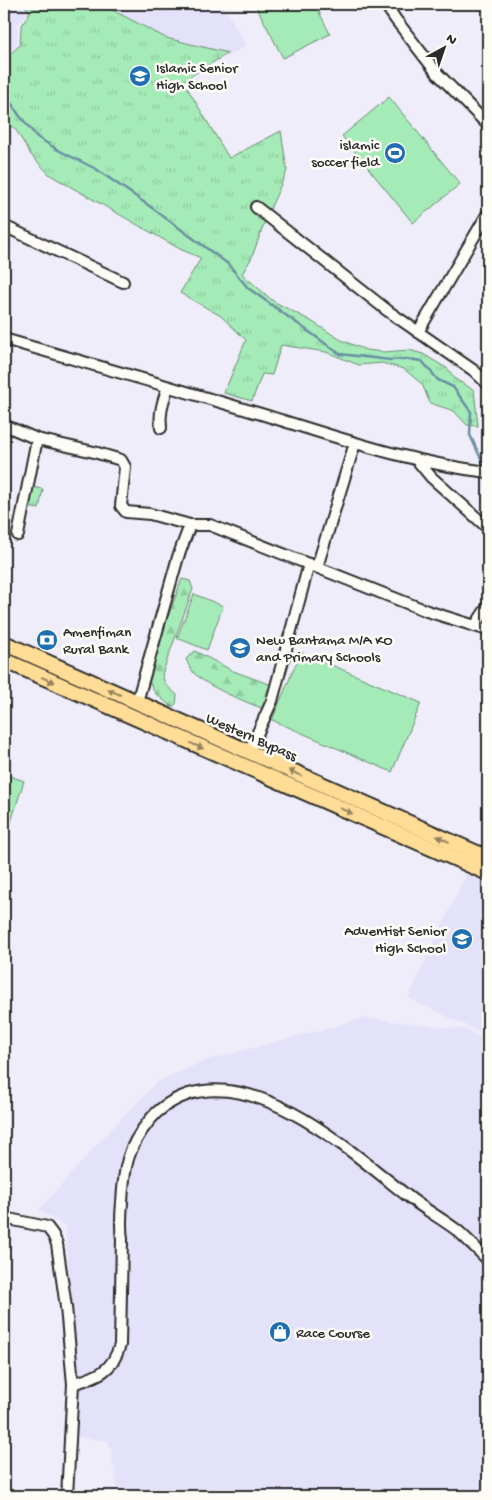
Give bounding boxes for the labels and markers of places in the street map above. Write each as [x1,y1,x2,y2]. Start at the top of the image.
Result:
place label: Islamic Senior High School [156,60,239,95]
school or university icon: Islamic Senior High School [128,64,152,88]
place label: islamic soccer field [311,137,380,172]
sports icon: islamic soccer field [383,141,407,165]
place label: Amenfiman Rural Bank [63,624,131,659]
bank icon: Amenfiman Rural Bank [35,628,59,652]
place label: New Bantama M/A KO and Primary Schools [256,632,393,667]
school or university icon: New Bantama M/A KO and Primary Schools [228,636,252,660]
place label: Adventist Senior High School [344,923,448,958]
school or university icon: Adventist Senior High School [450,927,474,951]
shop icon: Race Course [268,1320,292,1344]
place label: Race Course [296,1325,370,1343]

